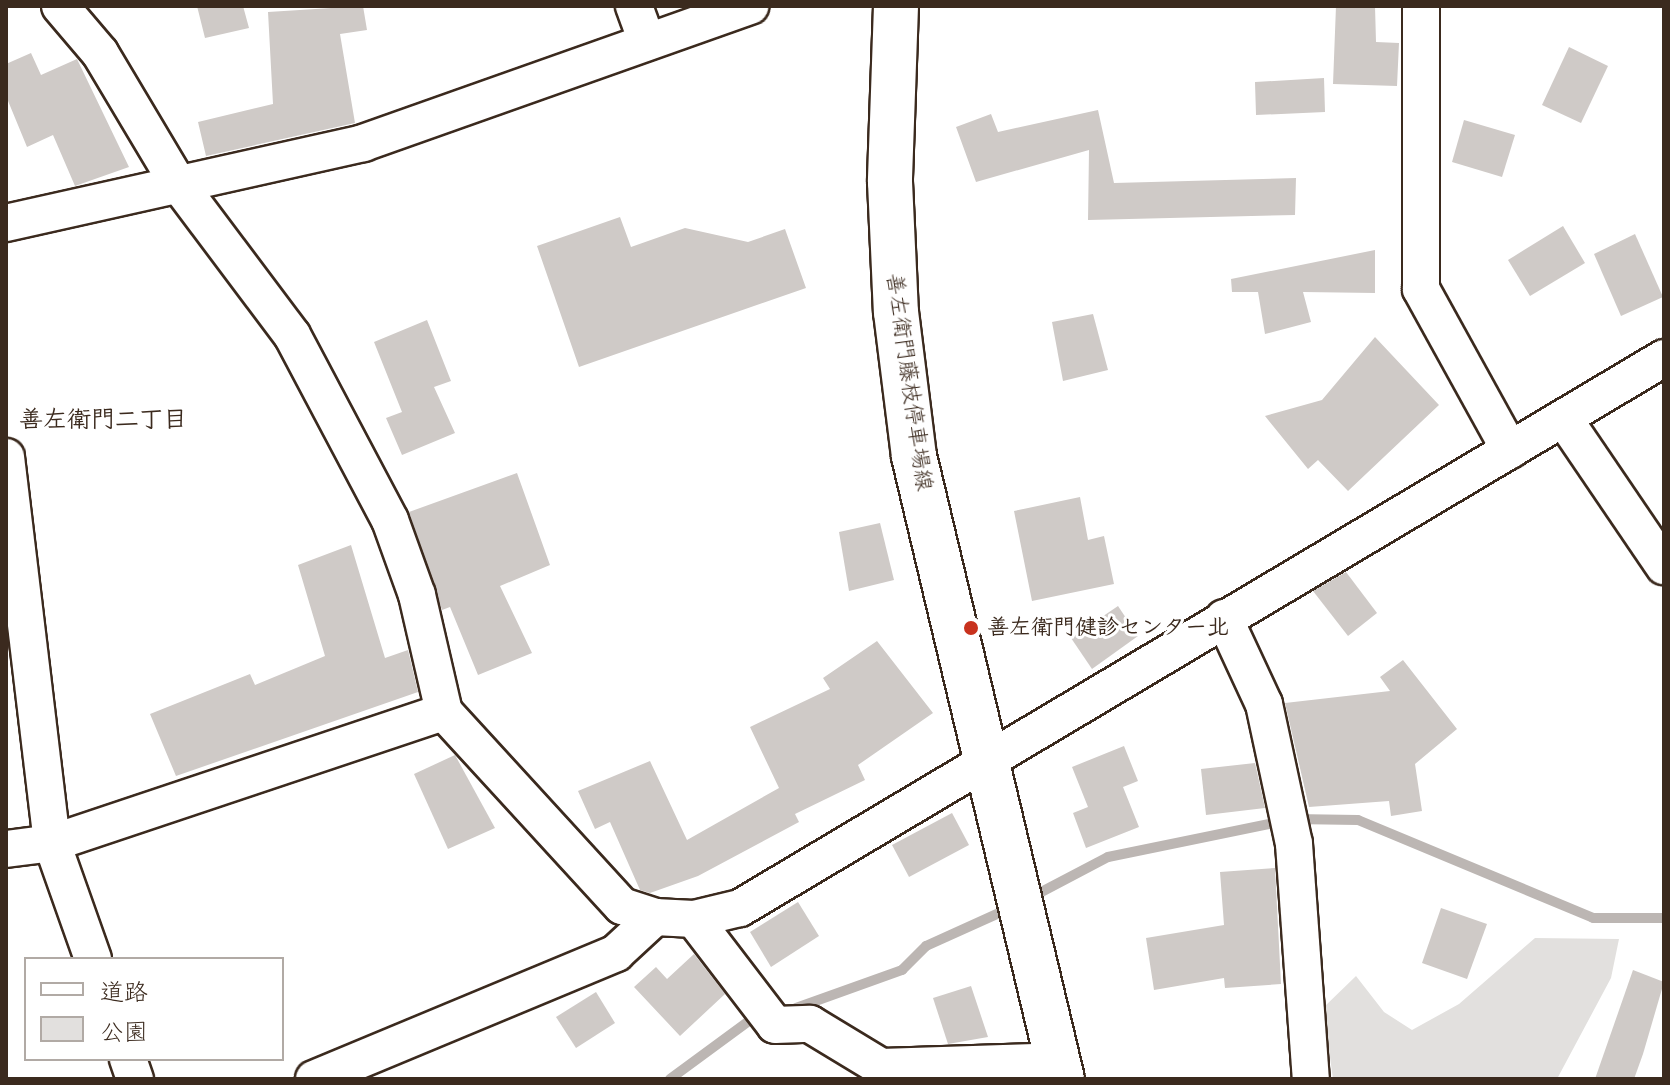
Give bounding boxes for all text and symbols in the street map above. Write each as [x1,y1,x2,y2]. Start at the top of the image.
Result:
street label: 善左衛門藤枝停車場線 [881,271,937,493]
district label: 善左衛門二丁目 [19,406,187,434]
place label: 善左衛門健診センター北 [987,615,1229,641]
marker: 善左衛門健診センター北 [962,619,980,637]
legend [24,957,284,1061]
text: 道路 [100,978,148,1007]
text: 公園 [100,1018,148,1047]

